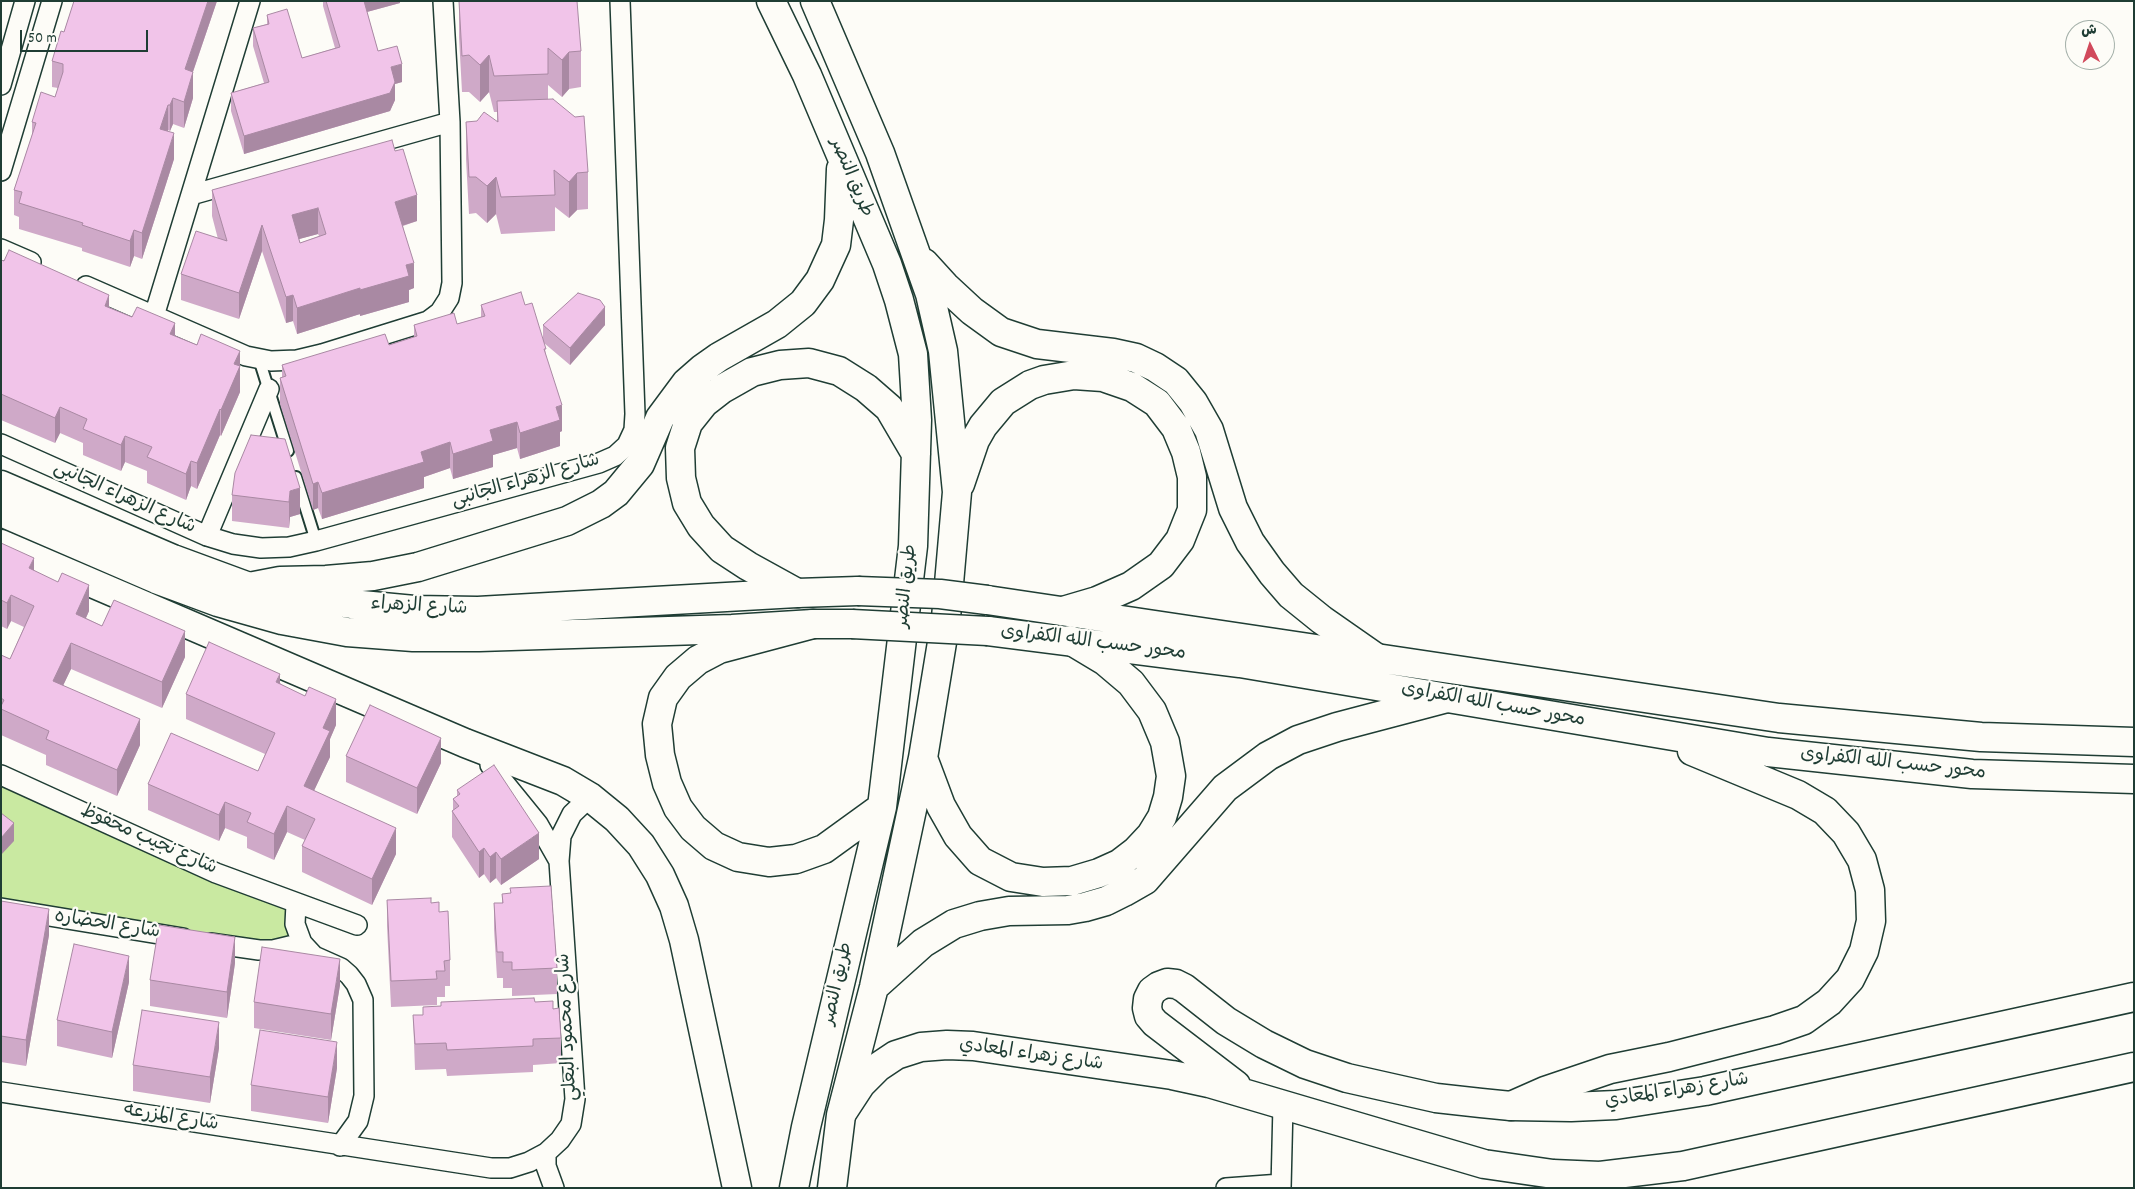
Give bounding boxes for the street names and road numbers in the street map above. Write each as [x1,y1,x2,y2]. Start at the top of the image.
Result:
street label: طريق النصر [823,135,877,221]
street label: شارع الزهراء الجانبى [449,450,603,514]
street label: شارع الزهراء الجانبى [49,457,199,541]
street label: طريق النصر [892,543,924,629]
street label: شارع الزهراء [370,594,468,622]
street label: محور حسب الله الكفراوى [999,621,1187,667]
street label: محور حسب الله الكفراوى [1399,679,1587,733]
street label: محور حسب الله الكفراوى [1799,744,1987,786]
street label: شارع نجيب محفوظ [76,801,220,881]
street label: شارع الحضاره [53,906,161,946]
street label: طريق النصر [818,941,860,1027]
street label: شارع محمود البعلي [554,952,584,1102]
street label: شارع زهراء المعادي [957,1035,1105,1077]
street label: شارع زهراء المعادي [1603,1069,1751,1115]
street label: شارع المزرعه [122,1100,220,1138]

